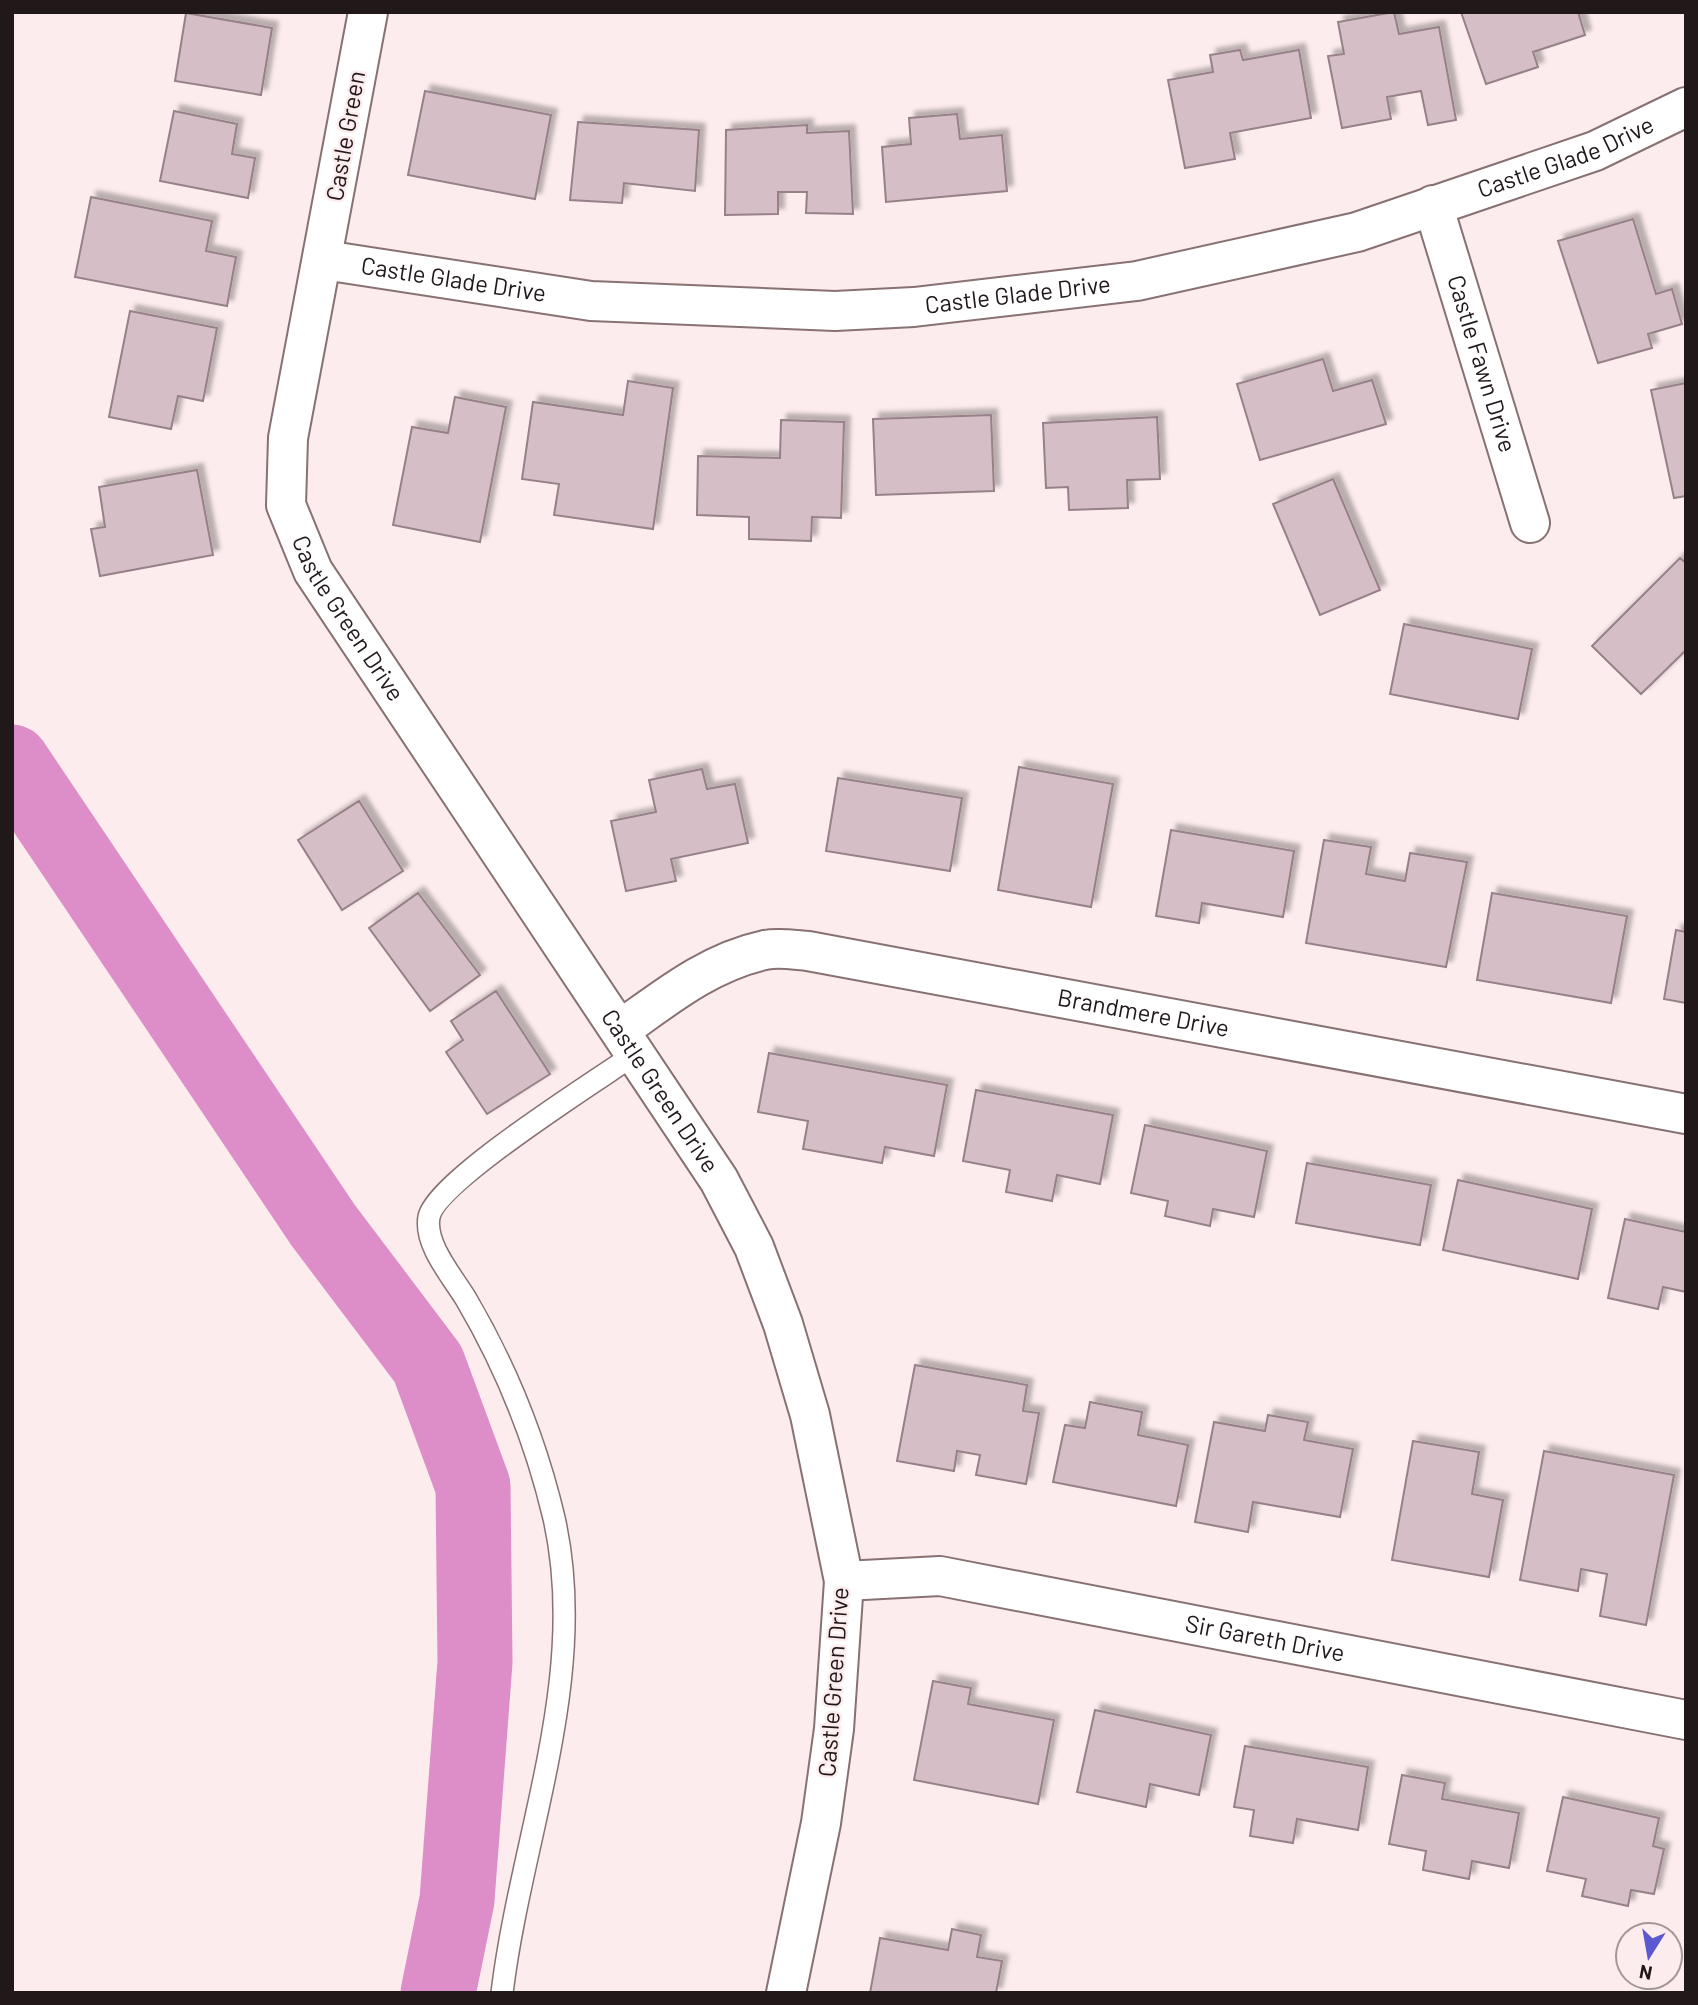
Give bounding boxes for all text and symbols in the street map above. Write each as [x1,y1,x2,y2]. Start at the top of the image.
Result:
street label: Castle Green [319,68,370,203]
street label: Castle Glade Drive [1473,109,1658,203]
street label: Castle Glade Drive [359,250,548,307]
street label: Castle Glade Drive [923,268,1112,319]
street label: Castle Fawn Drive [1442,271,1524,455]
street label: Castle Green Drive [287,531,411,706]
street label: Brandmere Drive [1055,982,1232,1042]
street label: Castle Green Drive [596,1003,726,1178]
street label: Castle Green Drive [811,1586,854,1778]
street label: Sir Gareth Drive [1183,1608,1347,1667]
north arrow [1614,1921,1684,1991]
text: N [1637,1961,1654,1986]

